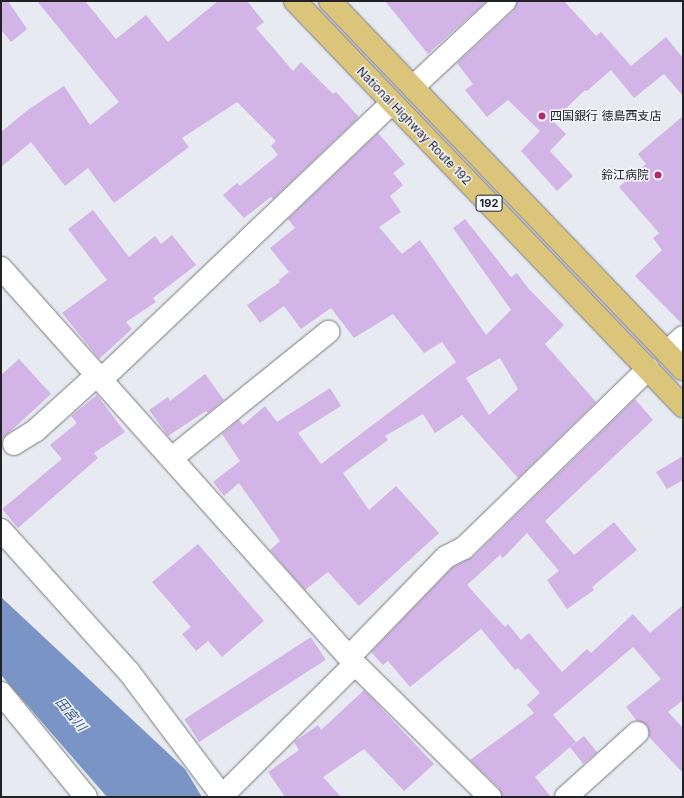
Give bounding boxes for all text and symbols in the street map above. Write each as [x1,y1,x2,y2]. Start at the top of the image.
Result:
street label: National Highway Route 192 [354,64,474,188]
place label: 四国銀行 徳島西支店 [550,109,661,123]
marker: 四国銀行 徳島西支店 [537,111,547,121]
place label: 鈴江病院 [601,168,649,182]
marker: 鈴江病院 [652,169,664,181]
road number: 192 [475,194,503,212]
water label: 田宮川 [52,694,90,734]

